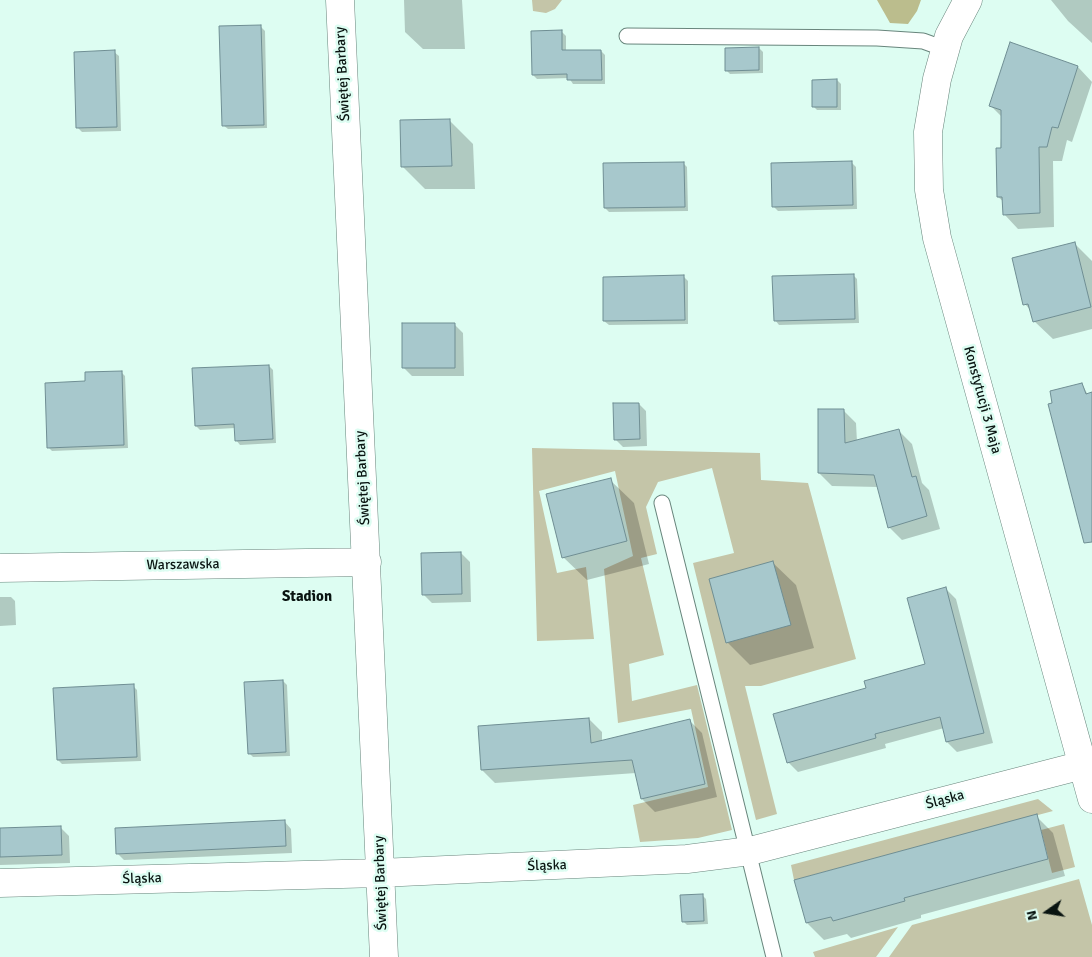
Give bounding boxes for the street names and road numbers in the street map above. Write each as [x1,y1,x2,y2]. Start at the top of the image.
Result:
street label: Świętej Barbary [332,26,354,122]
street label: Konstytucji 3 Maja [960,344,1004,456]
street label: Świętej Barbary [352,430,374,526]
street label: Warszawska [146,556,220,574]
street label: Śląska [924,787,966,813]
street label: Świętej Barbary [371,835,391,931]
street label: Śląska [527,857,567,875]
street label: Śląska [122,870,162,888]

